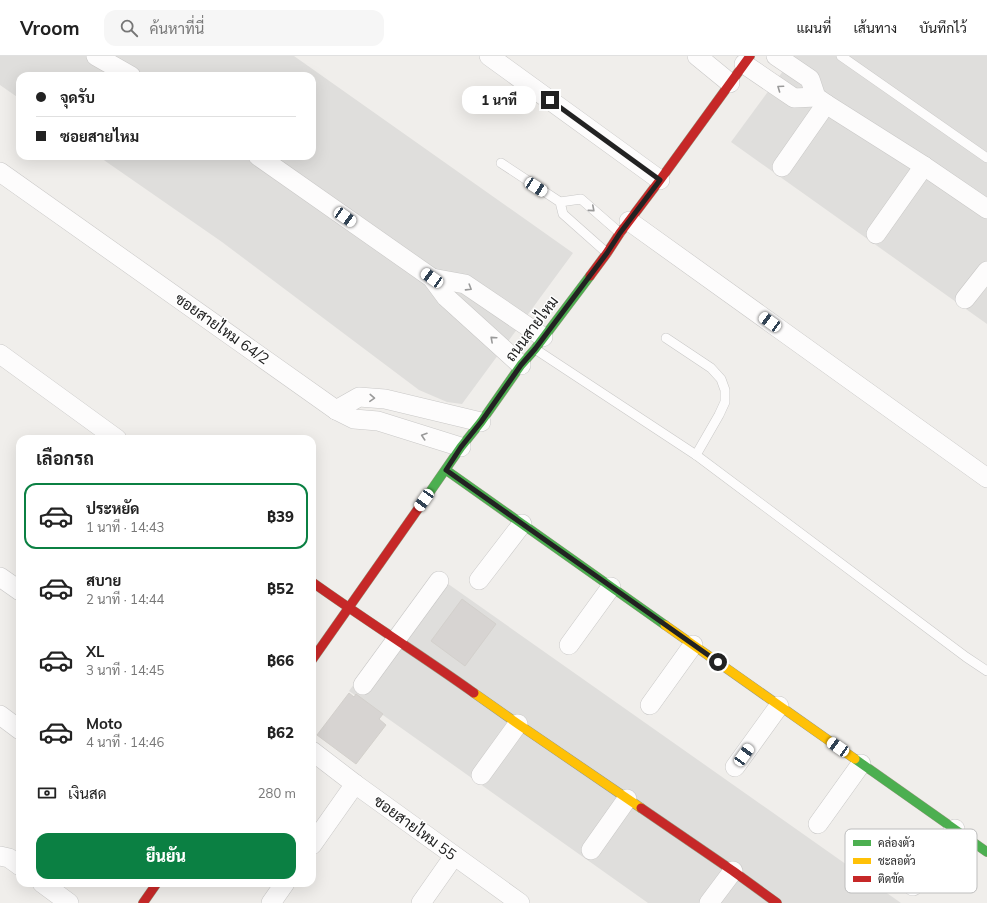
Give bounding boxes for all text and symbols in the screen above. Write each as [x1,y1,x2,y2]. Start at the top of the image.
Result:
search box [104,10,384,46]
text: Vroom [20,16,80,40]
icon: search [118,17,140,39]
text: ค้นหาที่นี่ [150,19,204,38]
text: แผนที่ [796,19,831,37]
text: เส้นทาง [853,19,897,37]
text: บันทึกไว้ [919,19,967,37]
callout: 1 นาที [462,86,536,114]
one-way arrow [778,86,785,93]
text: จุดรับ [60,88,95,107]
route end [541,91,559,109]
text: 1 นาที [481,92,517,108]
text: ซอยสายไหม [60,127,139,146]
car [523,175,549,199]
car [332,205,358,229]
one-way arrow [588,205,595,212]
car [419,266,445,290]
one-way arrow [465,283,472,290]
street label: ซอยสายไหม 64/2 [171,289,273,368]
street label: ถนนสายไหม [501,292,562,365]
car [757,310,783,334]
one-way arrow [490,336,497,343]
one-way arrow [369,393,375,402]
one-way arrow [420,432,427,441]
text: เลือกรถ [36,447,94,470]
car [412,487,436,513]
icon: car [38,498,74,534]
text: ประหยัด [86,499,139,518]
text: ฿39 [267,507,294,526]
text: 1 นาที · 14:43 [86,519,164,535]
icon: car [38,570,74,606]
text: สบาย [86,571,121,590]
text: ฿52 [267,579,294,598]
text: 2 นาที · 14:44 [86,591,164,607]
icon: car [38,642,74,678]
text: XL [86,642,104,661]
text: ฿66 [267,651,294,670]
route start [709,653,727,671]
text: 3 นาที · 14:45 [86,662,164,678]
icon: car [38,714,74,750]
text: Moto [86,714,122,733]
text: ฿62 [267,723,294,742]
text: 4 นาที · 14:46 [86,734,164,750]
car [825,735,851,759]
car [732,742,756,768]
icon: cash [36,782,58,804]
text: เงินสด [68,784,107,803]
text: 280 m [258,785,296,801]
street label: ซอยสายไหม 55 [370,791,460,864]
legend [845,829,977,893]
button: ยืนยัน [36,833,296,879]
text: คล่องตัว [878,836,915,850]
text: ชะลอตัว [878,854,916,868]
text: ติดขัด [878,872,904,886]

